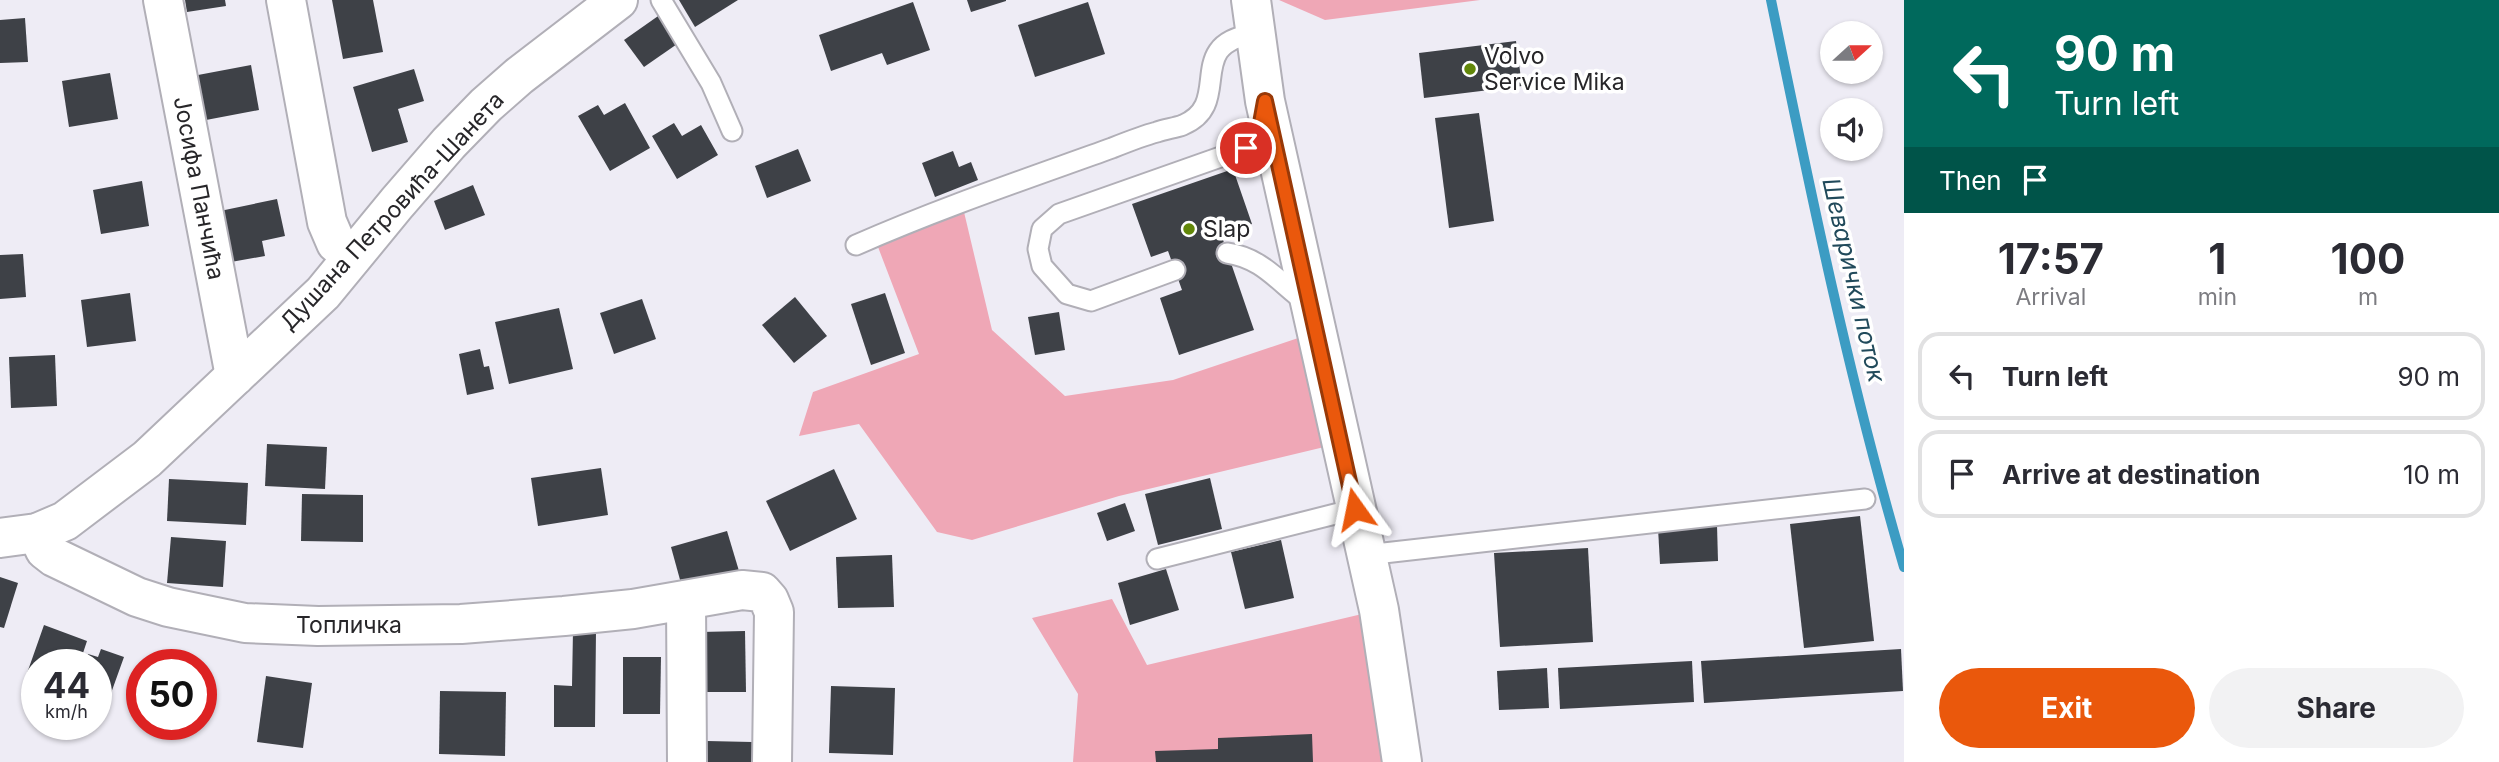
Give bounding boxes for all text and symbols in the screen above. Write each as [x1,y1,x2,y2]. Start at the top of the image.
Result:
north arrow [1820,21,1883,84]
map controls [1820,21,1883,161]
text: 90 m [2054,24,2175,83]
icon: left [1939,28,2030,119]
place label: Volvo Service Mika [1484,42,1625,96]
marker: Volvo Service Mika [1462,61,1478,77]
text: Turn left [2054,84,2179,123]
street label: Душана Петровића-Шанета [274,86,510,336]
street label: Јосифа Панчића [167,94,231,282]
button: sound [1820,98,1883,161]
pin [1216,118,1276,178]
icon: arrive [1227,129,1265,167]
icon: arrive [2016,161,2054,199]
text: Then [1939,165,2002,196]
water label: Шеварички поток [1816,175,1892,386]
place label: Slap [1203,215,1250,243]
marker: Slap [1181,221,1197,237]
text: 17:57 [1998,233,2104,284]
text: 1 [2208,233,2226,284]
text: 100 [2331,233,2405,284]
text: Arrival [2015,283,2086,311]
text: min [2198,283,2237,311]
text: m [2358,283,2378,311]
icon: left [1943,357,1981,395]
text: Turn left [2002,361,2108,392]
text: 90 m [2397,361,2460,392]
icon: arrive [1943,455,1981,493]
text: Arrive at destination [2002,459,2261,490]
text: 10 m [2403,459,2460,490]
position arrow [1318,472,1392,546]
street label: Топличка [296,611,402,639]
speed limit sign: 50 [126,649,217,740]
text: 44 [43,664,90,706]
button: Exit [1939,668,2195,748]
button: Share [2209,668,2464,748]
text: km/h [45,701,88,722]

